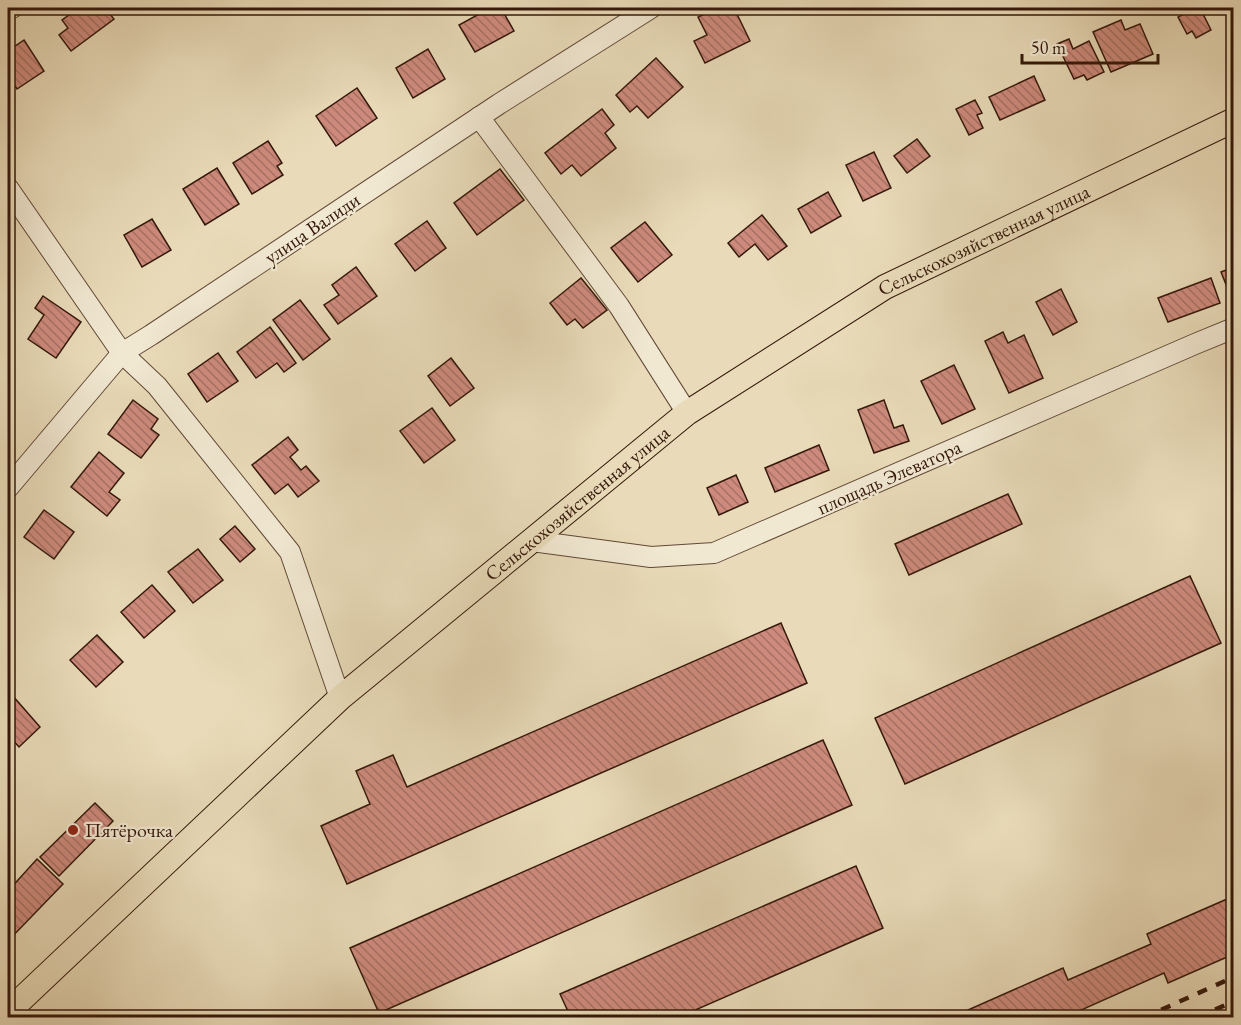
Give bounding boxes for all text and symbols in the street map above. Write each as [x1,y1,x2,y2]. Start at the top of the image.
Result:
scale bar [1022,27,1158,65]
text: 50 m [1031,36,1066,59]
street label: Сельскохозяйственная улица [873,178,1094,302]
street label: улица Валиди [259,186,365,270]
street label: Сельскохозяйственная улица [479,419,675,587]
street label: площадь Элеватора [813,434,965,520]
place label: Пятёрочка [85,817,173,843]
marker: Пятёрочка [66,823,80,837]

